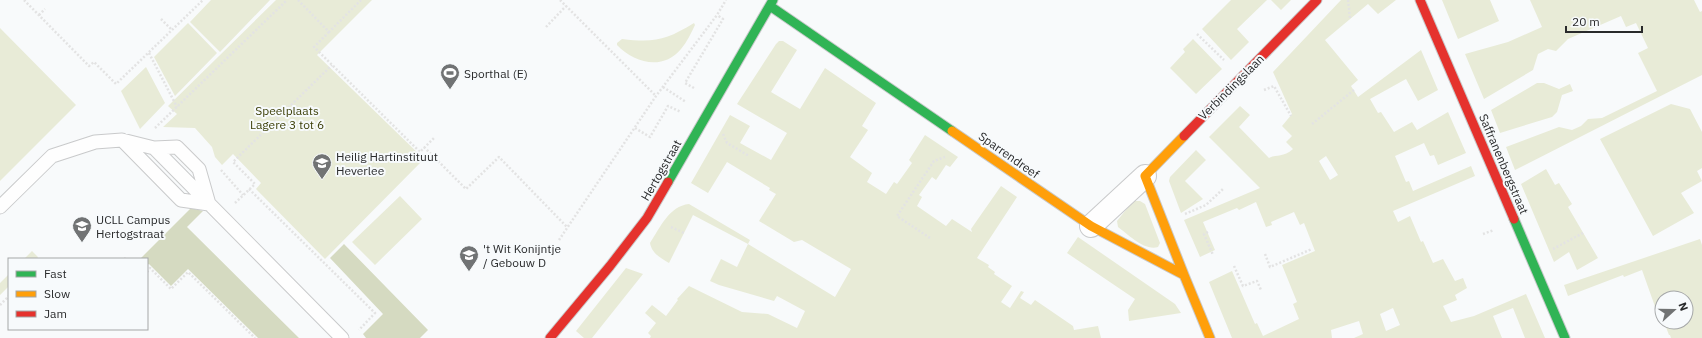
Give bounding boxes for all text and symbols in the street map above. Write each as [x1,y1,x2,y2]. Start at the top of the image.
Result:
scale bar [1566,8,1642,34]
text: 20 m [1572,14,1600,29]
street label: Verbindingslaan [1195,51,1267,123]
sports icon: Sporthal (E) [439,62,461,90]
place label: Sporthal (E) [464,66,528,81]
park label: Speelplaats Lagere 3 tot 6 [250,103,324,132]
street label: Saffranenbergstraat [1476,112,1532,216]
street label: Sparrendreef [976,129,1042,182]
street label: Hertogstraat [637,137,685,203]
place label: Heilig Hartinstituut Heverlee [336,149,438,178]
school or university icon: Heilig Hartinstituut Heverlee [311,152,333,180]
place label: UCLL Campus Hertogstraat [96,212,171,241]
school or university icon: UCLL Campus Hertogstraat [71,215,93,243]
place label: 't Wit Konijntje / Gebouw D [483,241,562,270]
school or university icon: 't Wit Konijntje / Gebouw D [458,244,480,272]
legend [8,258,148,330]
text: Fast [44,266,67,281]
text: Slow [44,286,70,301]
north arrow [1654,290,1694,330]
text: N [1675,300,1691,313]
text: Jam [44,306,67,321]

